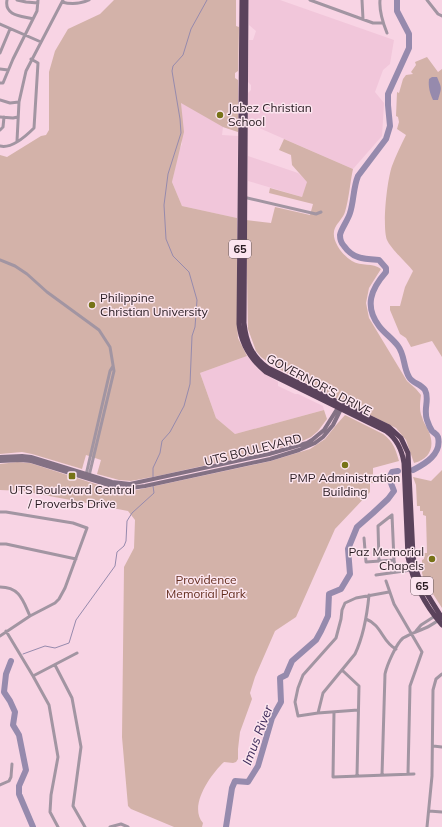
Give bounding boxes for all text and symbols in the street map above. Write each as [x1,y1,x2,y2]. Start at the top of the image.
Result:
place label: Jabez Christian School [228,100,312,129]
marker: Jabez Christian School [215,110,225,120]
road number: 65 [229,240,251,258]
place label: Philippine Christian University [100,290,209,319]
marker: Philippine Christian University [87,300,97,310]
street label: GOVERNOR'S DRIVE [264,350,374,419]
street label: UTS BOULEVARD [203,430,303,469]
marker: PMP Administration Building [340,460,350,470]
place label: PMP Administration Building [290,470,400,499]
marker: UTS Boulevard Central / Proverbs Drive [67,471,77,481]
place label: UTS Boulevard Central / Proverbs Drive [9,482,135,511]
place label: Paz Memorial Chapels [348,544,424,573]
marker: Paz Memorial Chapels [427,554,437,564]
park label: Providence Memorial Park [166,572,247,601]
road number: 65 [411,577,433,595]
water label: Imus River [238,702,276,767]

